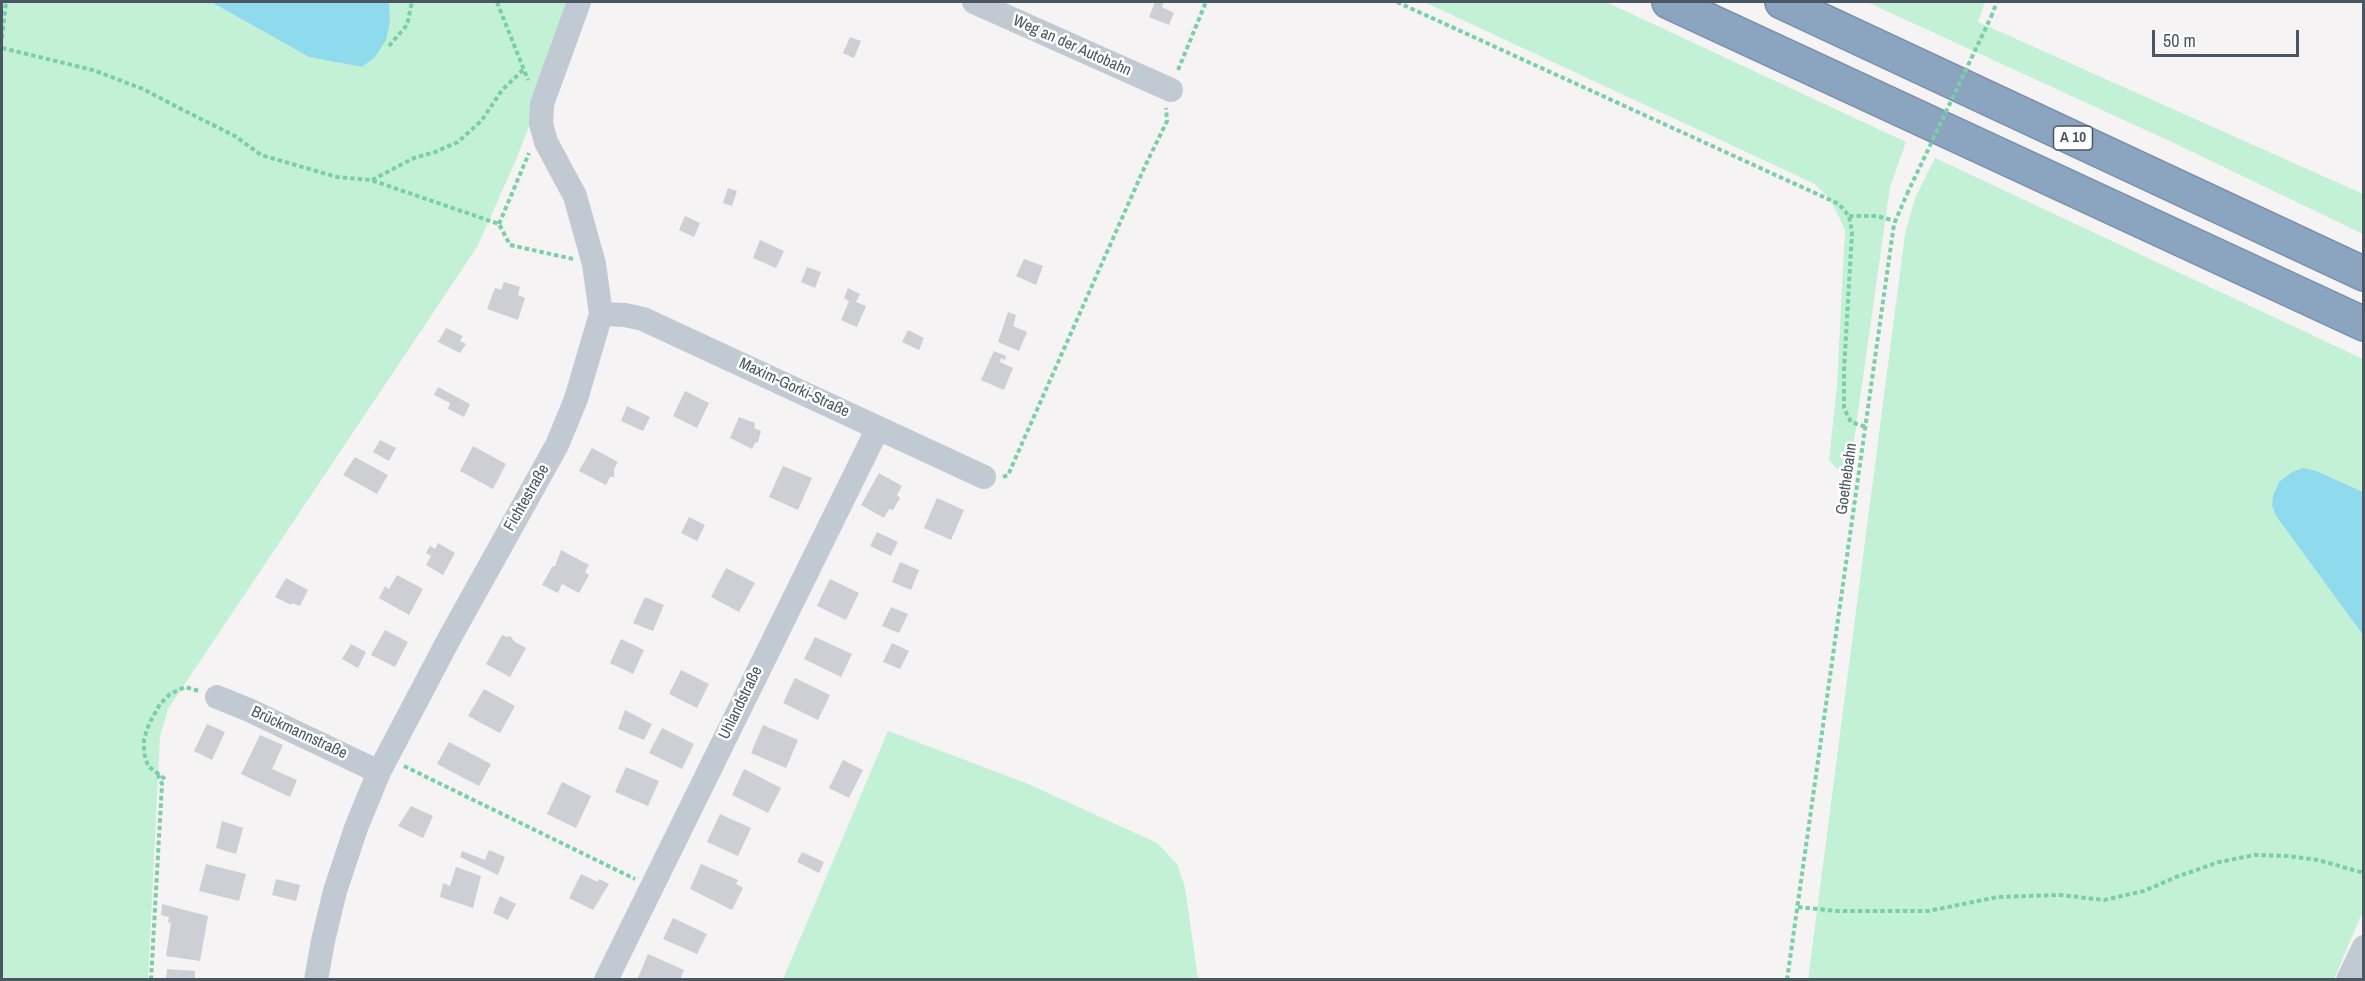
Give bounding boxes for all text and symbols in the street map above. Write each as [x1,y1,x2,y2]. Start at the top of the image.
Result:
street label: Weg an der Autobahn [1010,11,1134,81]
scale bar [2155,18,2302,56]
text: 50 m [2163,28,2196,53]
road number: A 10 [2054,126,2092,150]
street label: Maxim-Gorki-Straße [736,354,852,422]
street label: Goethebahn [1832,442,1862,516]
street label: Fichtestraße [500,461,554,535]
street label: Uhlandstraße [715,663,767,743]
street label: Brückmannstraße [248,702,350,764]

